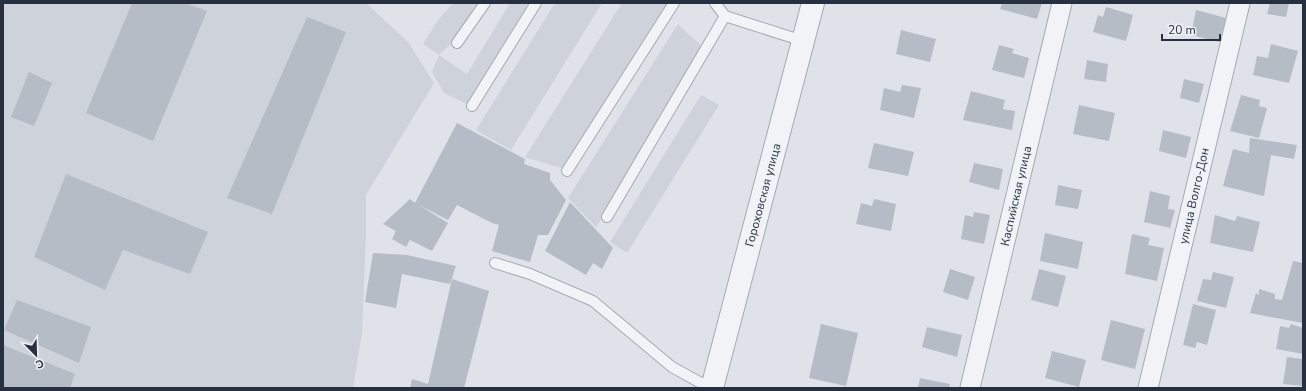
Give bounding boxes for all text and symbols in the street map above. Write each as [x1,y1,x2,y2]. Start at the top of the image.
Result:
scale bar [1162,16,1220,42]
text: 20 m [1168,22,1196,38]
street label: Гороховская улица [741,141,785,249]
street label: Каспийская улица [997,144,1035,248]
street label: улица Волго-Дон [1175,146,1213,246]
north arrow [16,335,56,375]
text: С [33,355,46,372]

